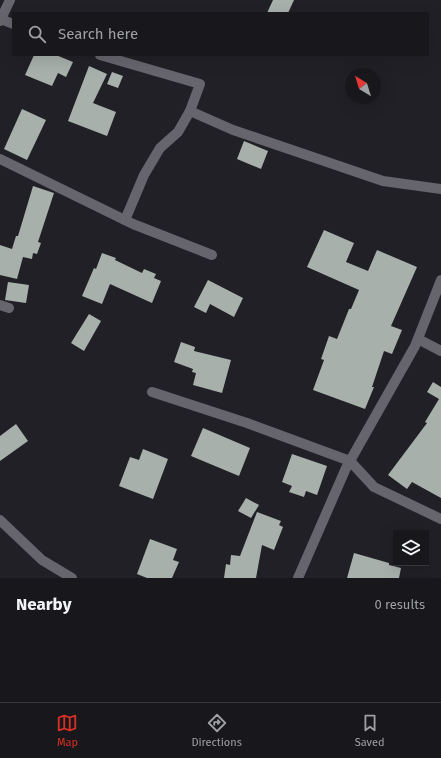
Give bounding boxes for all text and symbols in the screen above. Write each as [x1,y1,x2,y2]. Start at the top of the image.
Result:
search box [12,12,429,56]
icon: search [26,23,48,45]
text: Search here [58,25,138,43]
north arrow [345,68,381,104]
map controls [393,530,429,566]
button: layers [393,530,429,566]
text: Nearby [16,594,71,615]
text: 0 results [374,597,425,612]
tab: Map [56,712,78,749]
tab: Directions [191,712,242,749]
tab: Saved [355,712,385,749]

